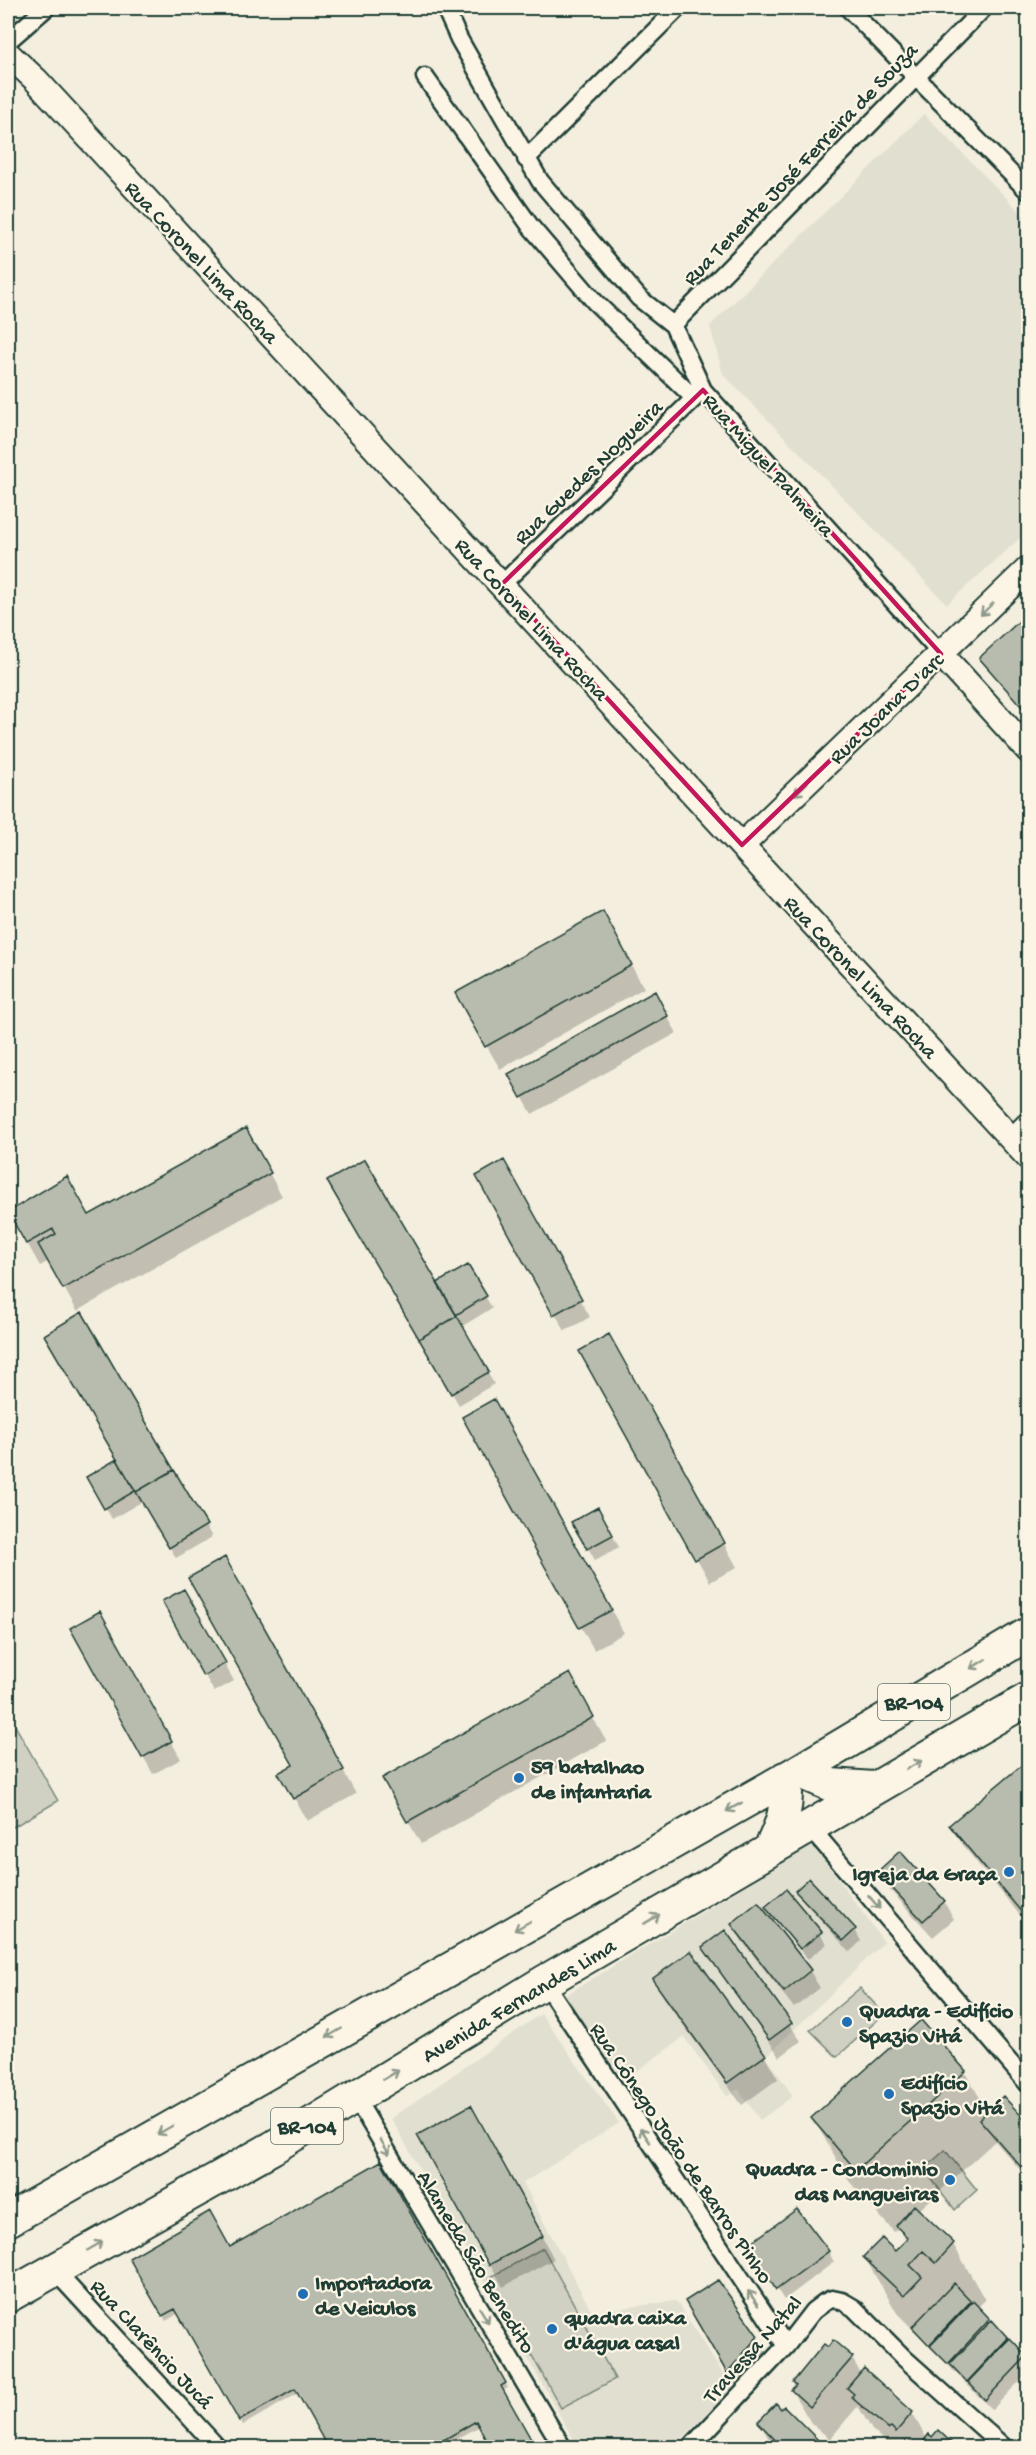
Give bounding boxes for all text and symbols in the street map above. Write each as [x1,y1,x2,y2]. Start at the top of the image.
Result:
street label: Rua Tenente José Ferreira de Souza [679,38,926,293]
street label: Rua Coronel Lima Rocha [118,177,283,351]
street label: Rua Miguel Palmeira [696,389,839,545]
street label: Rua Guedes Nogueira [510,396,670,552]
street label: Rua Coronel Lima Rocha [448,534,613,708]
one-way arrow [979,602,994,617]
street label: Rua Joana D'arc [825,647,952,771]
one-way arrow [793,781,808,796]
street label: Rua Coronel Lima Rocha [777,892,942,1066]
one-way arrow [970,1658,987,1670]
road number: BR-104 [878,1684,950,1720]
place label: 59 batalhao de infantaria [531,1756,653,1807]
one-way arrow [905,1759,922,1771]
marker: 59 batalhao de infantaria [512,1771,526,1785]
one-way arrow [726,1801,743,1813]
place label: Igreja da Graça [852,1863,999,1889]
marker: Igreja da Graça [1002,1865,1016,1879]
one-way arrow [867,1894,881,1909]
one-way arrow [643,1913,660,1925]
one-way arrow [513,1921,531,1932]
street label: Avenida Fernandes Lima [419,1934,622,2071]
place label: Quadra - Edifício Spazio Vitá [859,2000,1014,2051]
marker: Quadra - Edifício Spazio Vitá [840,2015,854,2029]
street label: Rua Cônego João de Barros Pinho [582,2019,777,2290]
one-way arrow [326,2027,343,2039]
one-way arrow [382,2069,399,2081]
place label: Edifício Spazio Vitá [901,2072,1005,2123]
marker: Edifício Spazio Vitá [882,2087,896,2101]
road number: BR-104 [271,2108,343,2144]
one-way arrow [157,2124,174,2136]
one-way arrow [639,2127,652,2144]
one-way arrow [380,2138,392,2155]
place label: Quadra - Condominio das Mangueiras [745,2158,940,2209]
street label: Alameda São Benedito [410,2167,539,2359]
marker: Quadra - Condominio das Mangueiras [943,2173,957,2187]
one-way arrow [86,2240,103,2252]
place label: Importadora de Veiculos [315,2272,433,2323]
street label: Rua Clarêncio Jucá [83,2275,218,2417]
marker: Importadora de Veiculos [296,2287,310,2301]
one-way arrow [747,2290,759,2306]
street label: Travessa Natal [698,2291,809,2411]
one-way arrow [479,2306,491,2323]
place label: quadra caixa d'água casal [564,2307,688,2358]
marker: quadra caixa d'água casal [545,2322,559,2336]

